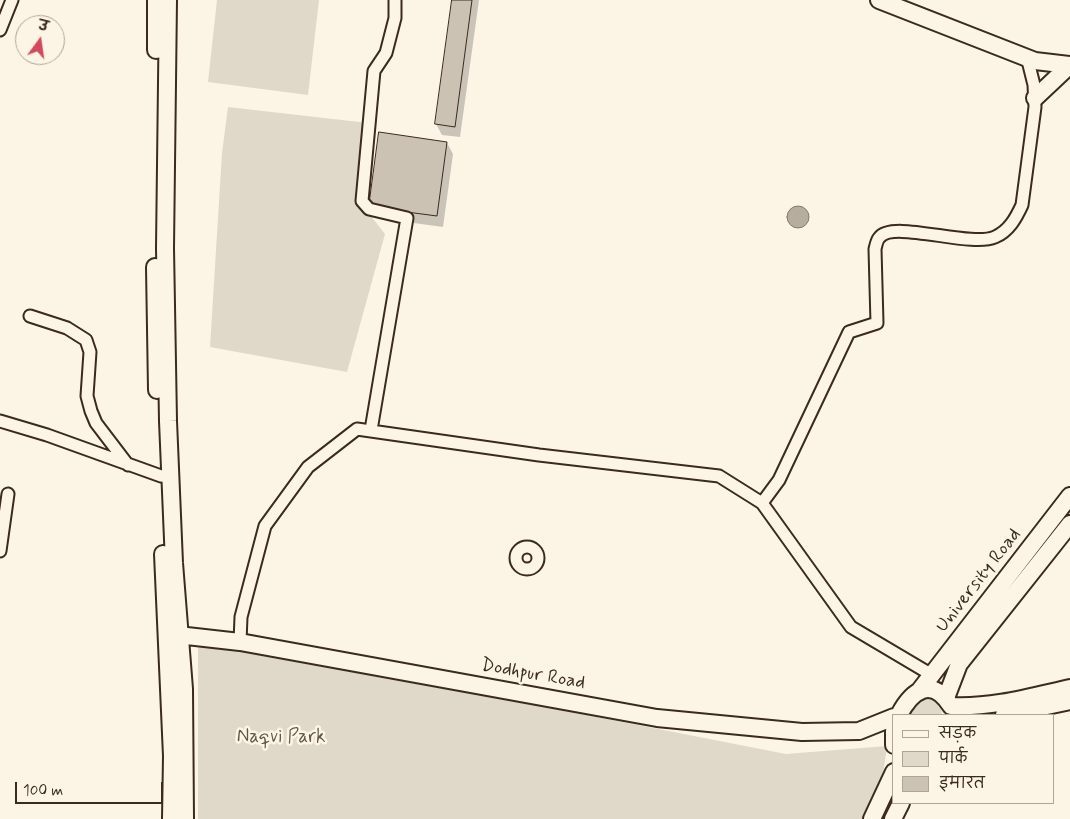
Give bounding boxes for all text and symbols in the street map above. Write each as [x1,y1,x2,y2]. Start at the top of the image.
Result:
north arrow [15,15,65,65]
text: उ [37,17,50,36]
street label: University Road [931,524,1027,638]
street label: Dodhpur Road [479,655,587,695]
legend [892,714,1055,804]
text: सड़क [939,724,976,744]
park label: Naqvi Park [237,727,325,749]
text: पार्क [939,749,967,769]
scale bar [18,772,165,804]
text: इमारत [939,774,985,794]
text: 100 m [23,781,63,801]

